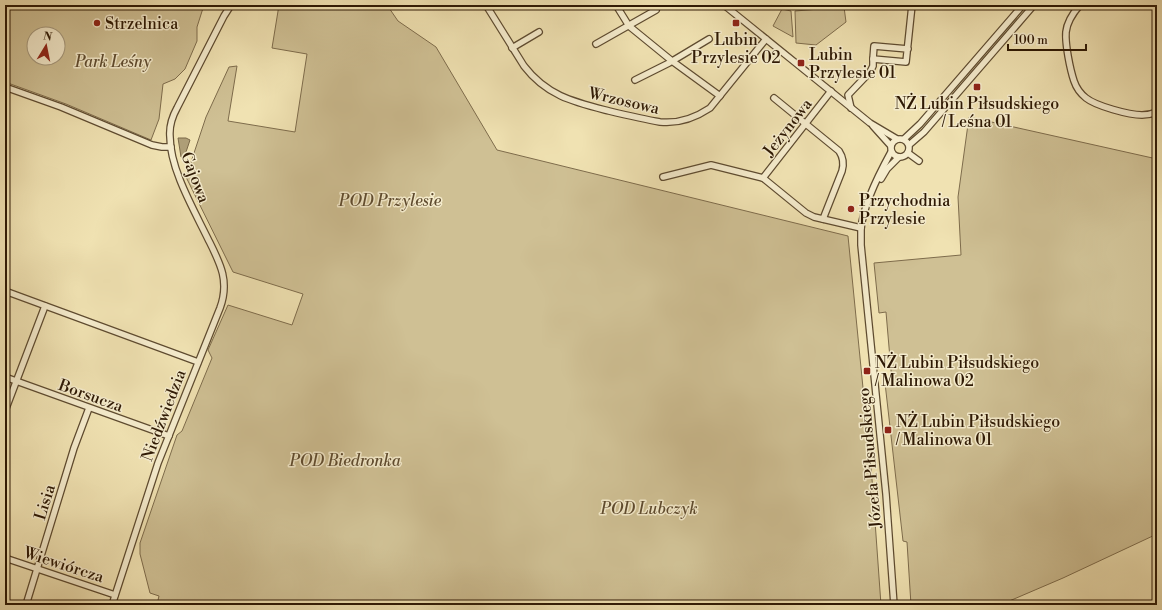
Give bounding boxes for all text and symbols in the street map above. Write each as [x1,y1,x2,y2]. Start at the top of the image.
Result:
place label: Strzelnica [105,14,179,34]
marker: Strzelnica [92,18,102,28]
marker: Lubin Przylesie 02 [731,18,741,28]
north arrow [26,26,66,66]
scale bar [1008,26,1086,52]
text: N [42,29,53,45]
place label: Lubin Przylesie 02 [691,30,781,68]
text: 100 m [1014,33,1048,48]
place label: Lubin Przylesie 01 [809,45,896,83]
park label: Park Leśny [74,52,152,72]
marker: Lubin Przylesie 01 [796,58,806,68]
marker: NŻ Lubin Piłsudskiego / Leśna 01 [972,82,982,92]
street label: Wrzosowa [585,83,662,119]
place label: NŻ Lubin Piłsudskiego / Leśna 01 [895,92,1059,132]
street label: Jeżynowa [758,94,817,161]
street label: Gajowa [176,149,214,207]
park label: POD Przylesie [338,191,442,211]
place label: Przychodnia Przylesie [859,191,951,229]
marker: Przychodnia Przylesie [846,204,856,214]
place label: NŻ Lubin Piłsudskiego / Malinowa 02 [874,351,1039,391]
street label: Niedźwiedzia [137,366,191,464]
marker: NŻ Lubin Piłsudskiego / Malinowa 02 [862,366,872,376]
street label: Borsucza [55,375,126,417]
street label: Józefa Piłsudskiego [854,387,886,530]
place label: NŻ Lubin Piłsudskiego / Malinowa 01 [895,410,1060,450]
marker: NŻ Lubin Piłsudskiego / Malinowa 01 [883,425,893,435]
park label: POD Biedronka [288,451,401,471]
street label: Lisia [30,481,60,523]
park label: POD Lubczyk [599,499,698,519]
street label: Wiewiórcza [20,542,107,588]

